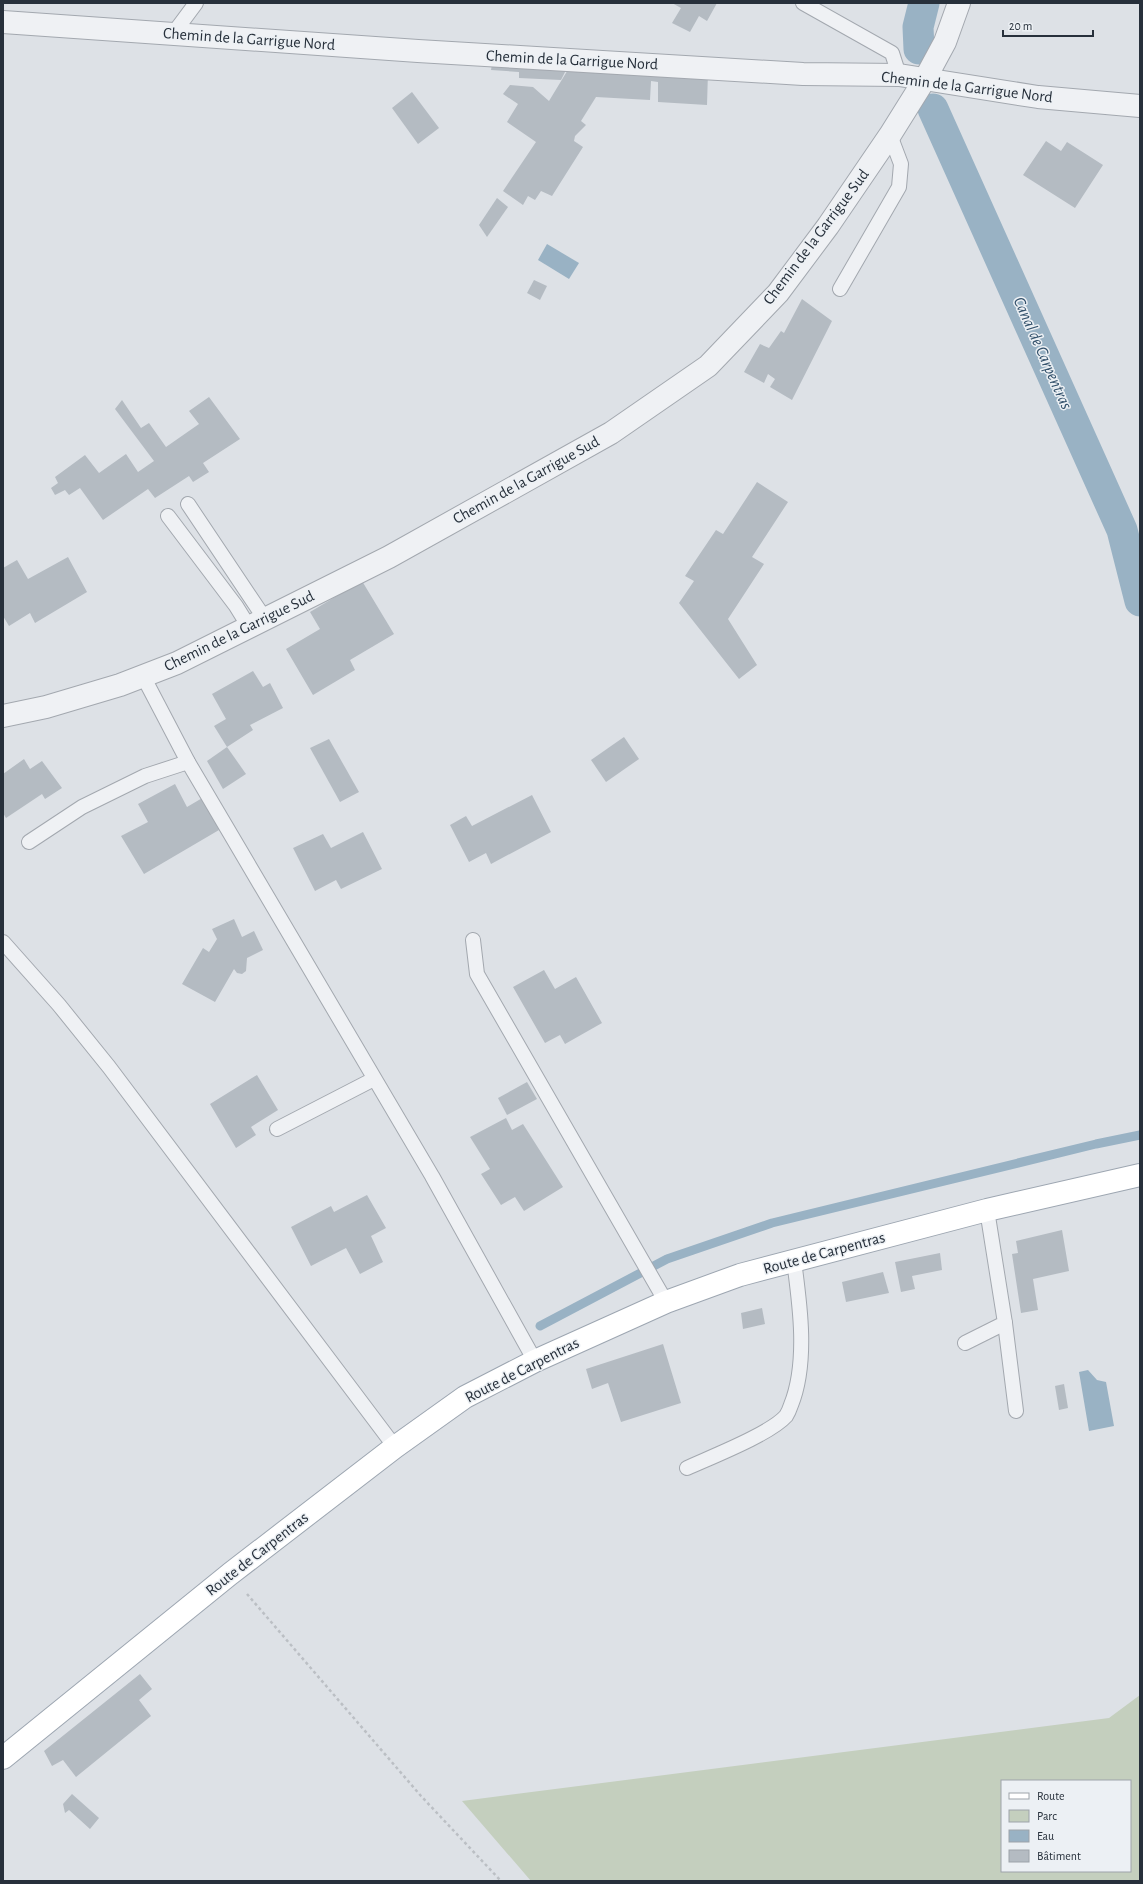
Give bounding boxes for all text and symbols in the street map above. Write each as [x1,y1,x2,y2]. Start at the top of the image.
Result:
scale bar [1003,12,1093,38]
text: 20 m [1009,20,1032,32]
street label: Chemin de la Garrigue Nord [162,25,336,53]
street label: Chemin de la Garrigue Nord [485,47,659,73]
street label: Chemin de la Garrigue Nord [880,69,1054,105]
street label: Chemin de la Garrigue Sud [760,166,872,308]
water label: Canal de Carpentras [1010,294,1076,413]
street label: Chemin de la Garrigue Sud [450,433,602,527]
street label: Chemin de la Garrigue Sud [161,588,317,674]
street label: Route de Carpentras [761,1229,887,1277]
street label: Route de Carpentras [462,1334,582,1406]
street label: Route de Carpentras [203,1509,311,1599]
legend [1001,1780,1131,1872]
text: Route [1037,1790,1064,1802]
text: Parc [1037,1810,1057,1822]
text: Eau [1037,1830,1054,1842]
text: Bâtiment [1037,1850,1081,1862]

